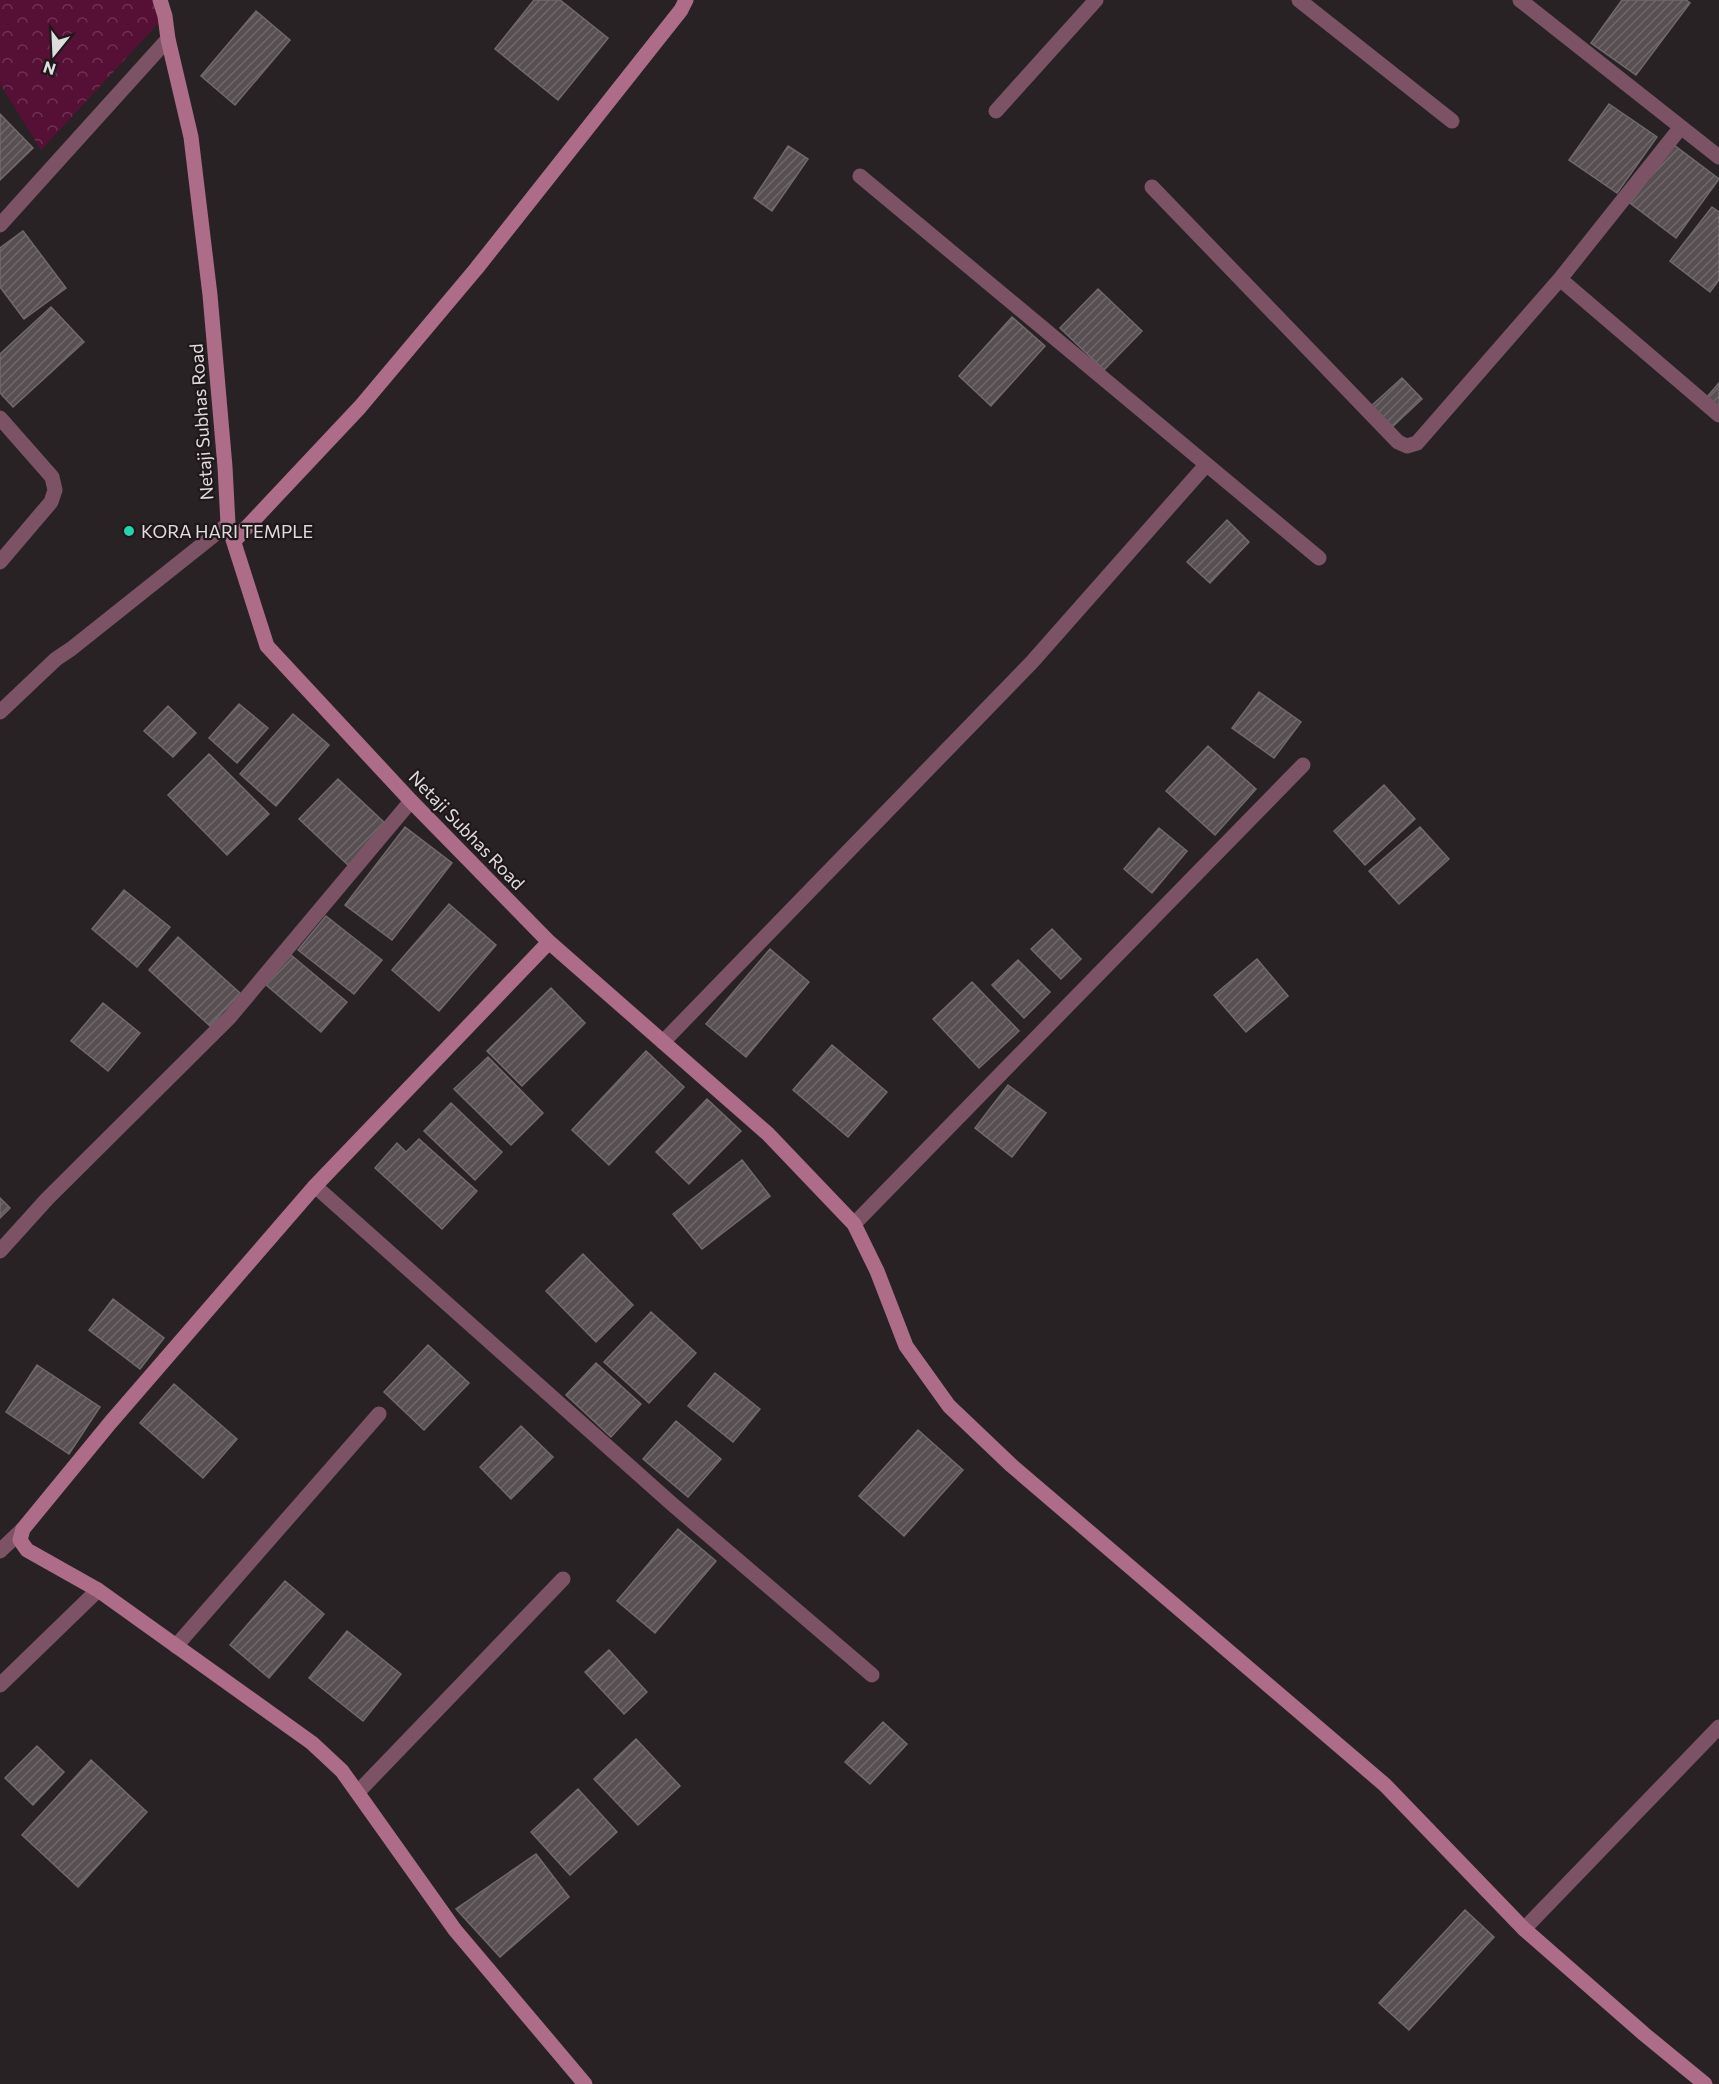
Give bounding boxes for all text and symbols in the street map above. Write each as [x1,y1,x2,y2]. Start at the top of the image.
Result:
north arrow [24,24,84,84]
text: N [41,58,58,80]
street label: Netaji Subhas Road [185,343,217,501]
place label: KORA HARI TEMPLE [141,520,313,542]
marker: KORA HARI TEMPLE [122,524,136,538]
street label: Netaji Subhas Road [405,766,529,894]

